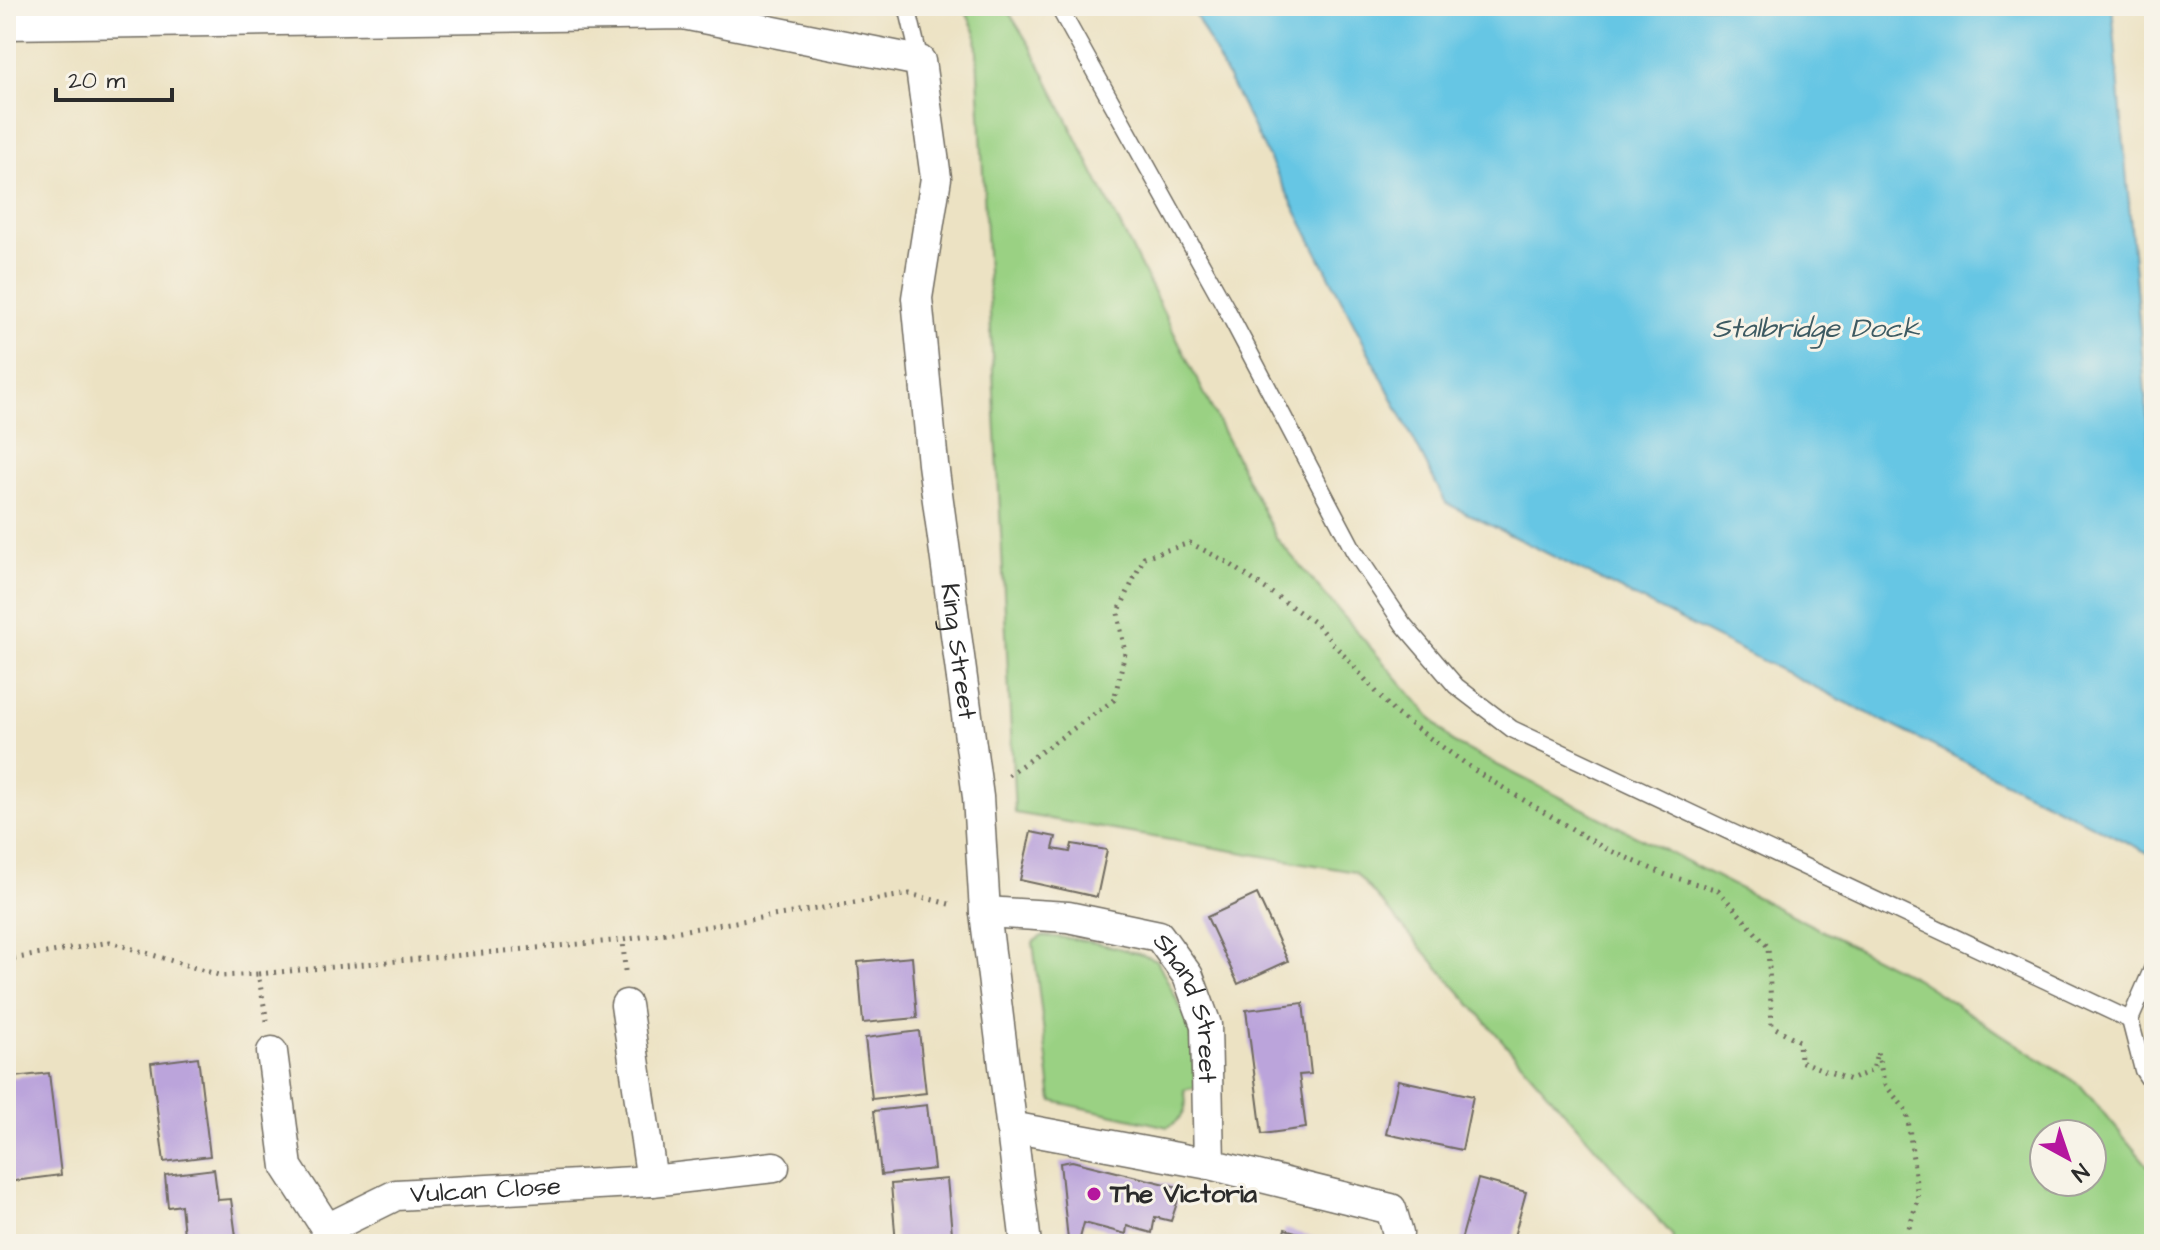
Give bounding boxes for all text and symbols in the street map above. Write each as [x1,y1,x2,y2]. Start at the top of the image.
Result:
scale bar [56,52,172,102]
text: 20 m [68,64,125,98]
water label: Stalbridge Dock [1712,309,1920,349]
street label: King Street [931,581,985,722]
street label: Shand Street [1144,925,1225,1084]
north arrow [2028,1118,2108,1198]
text: N [2064,1156,2095,1189]
street label: Vulcan Close [409,1168,562,1212]
place label: The Victoria [1109,1176,1258,1212]
marker: The Victoria [1085,1185,1103,1203]

